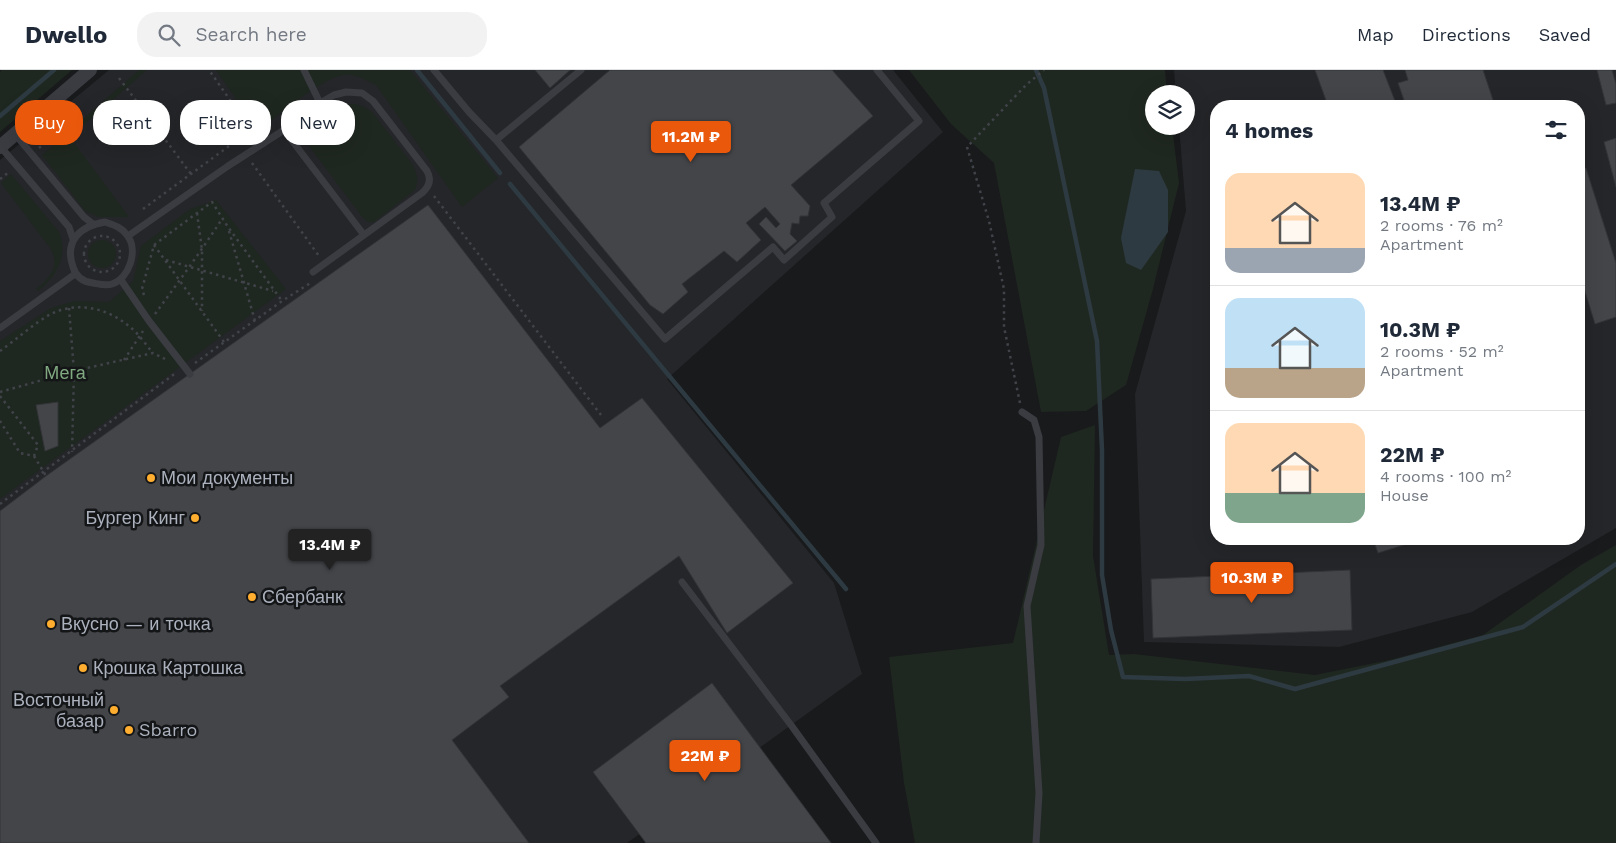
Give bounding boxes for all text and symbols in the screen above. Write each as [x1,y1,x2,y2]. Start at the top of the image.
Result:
search box [137,12,487,57]
text: Dwello [25,21,107,49]
icon: search [155,21,183,49]
text: Search here [195,23,307,46]
text: Map [1357,24,1394,45]
text: Directions [1422,24,1511,45]
text: Saved [1539,24,1591,45]
map controls [1145,85,1195,135]
button: layers [1145,85,1195,135]
chip: Buy [15,100,83,145]
chip: Rent [93,100,170,145]
chip: Filters [180,100,271,145]
chip: New [281,100,355,145]
icon: filters [1542,116,1570,144]
text: 4 homes [1225,118,1313,143]
pin: 11.2M ₽ [645,121,737,163]
text: 11.2M ₽ [662,127,720,146]
text: 13.4M ₽ [1380,191,1461,216]
icon: home [1265,193,1325,253]
text: 2 rooms · 76 m² [1380,216,1503,235]
text: Apartment [1380,235,1463,254]
text: 10.3M ₽ [1380,317,1460,342]
icon: home [1265,318,1325,378]
text: 2 rooms · 52 m² [1380,342,1504,361]
text: Apartment [1380,361,1463,380]
park label: Мега [44,362,87,383]
text: 22M ₽ [1380,442,1445,467]
icon: home [1265,443,1325,503]
place label: Мои документы [161,467,293,488]
text: 4 rooms · 100 m² [1380,467,1511,486]
marker: Мои документы [145,472,157,484]
text: House [1380,486,1429,505]
place label: Бургер Кинг [85,507,185,528]
marker: Бургер Кинг [189,512,201,524]
pin: 13.4M ₽ [284,528,376,571]
text: 13.4M ₽ [299,535,361,554]
pin: 10.3M ₽ [1206,562,1298,604]
text: 10.3M ₽ [1221,568,1283,587]
place label: Сбербанк [262,586,343,607]
marker: Сбербанк [246,591,258,603]
place label: Вкусно — и точка [61,613,212,634]
marker: Вкусно — и точка [45,618,57,630]
place label: Крошка Картошка [93,657,244,678]
marker: Крошка Картошка [77,662,89,674]
place label: Восточный базар [13,689,104,731]
marker: Восточный базар [108,704,120,716]
place label: Sbarro [139,719,197,740]
marker: Sbarro [123,724,135,736]
pin: 22M ₽ [670,740,740,782]
text: 22M ₽ [680,746,730,765]

